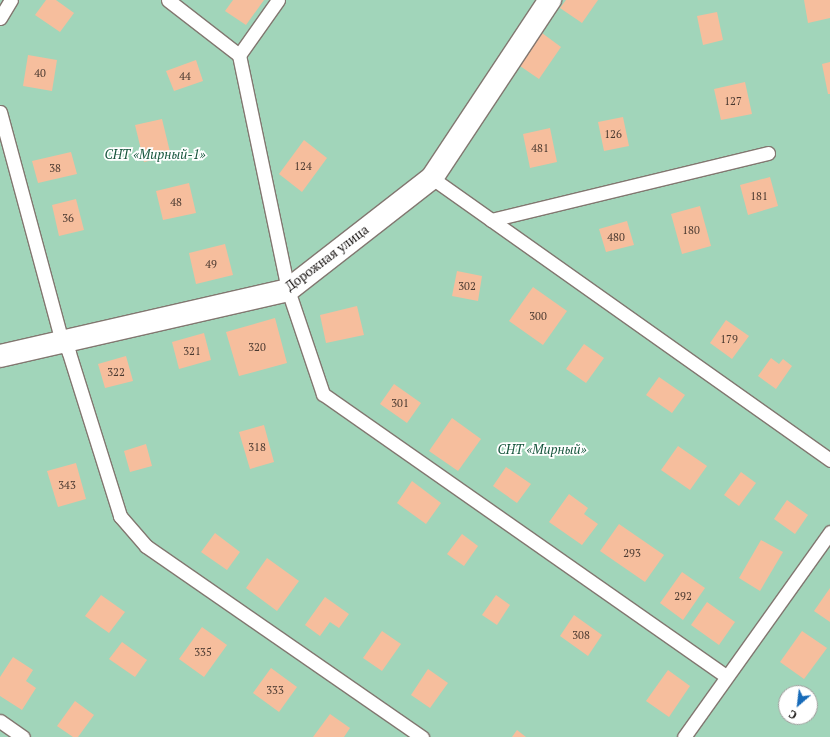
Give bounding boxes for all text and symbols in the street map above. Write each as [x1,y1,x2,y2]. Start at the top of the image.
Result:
house number: 40 [34,66,46,80]
house number: 44 [179,69,191,83]
house number: 127 [724,94,742,108]
house number: 126 [604,127,622,141]
house number: 481 [531,141,549,155]
park label: СНТ «Мирный-1» [104,146,206,162]
house number: 124 [294,159,312,173]
house number: 38 [49,161,61,175]
house number: 181 [750,189,768,203]
house number: 48 [170,195,182,209]
house number: 36 [62,211,74,225]
street label: Дорожная улица [282,222,372,294]
house number: 180 [682,223,700,237]
house number: 480 [607,230,625,244]
house number: 49 [205,257,217,271]
house number: 302 [458,279,476,293]
house number: 300 [529,309,547,323]
house number: 179 [720,332,738,346]
house number: 320 [248,340,266,354]
house number: 321 [183,344,201,358]
house number: 322 [107,365,125,379]
house number: 301 [391,396,409,410]
house number: 318 [248,440,266,454]
park label: СНТ «Мирный» [498,441,586,457]
house number: 343 [58,478,76,492]
house number: 293 [623,546,641,560]
house number: 292 [674,589,692,603]
house number: 308 [572,628,590,642]
house number: 335 [194,645,212,659]
house number: 333 [266,683,284,697]
north arrow [778,685,818,725]
text: С [786,707,799,723]

